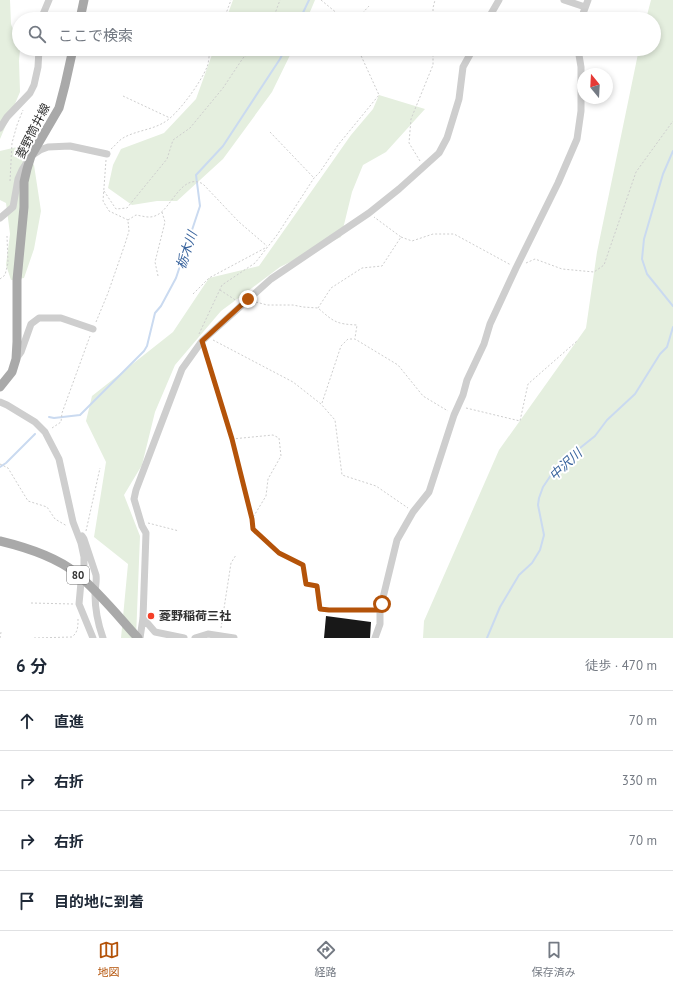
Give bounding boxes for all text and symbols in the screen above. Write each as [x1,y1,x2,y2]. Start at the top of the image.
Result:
search box [12,12,661,56]
icon: search [26,23,48,45]
text: ここで検索 [58,26,133,45]
north arrow [577,68,613,104]
street label: 菱野筒井線 [12,101,53,161]
water label: 栃木川 [172,227,202,271]
route end [239,290,257,308]
water label: 中沢川 [545,443,587,484]
road number: 80 [67,566,89,584]
route start [373,595,391,613]
place label: 菱野稲荷三社 [159,608,231,623]
marker: 菱野稲荷三社 [146,611,156,621]
text: 6 分 [16,655,47,677]
text: 徒歩 · 470 m [585,657,657,674]
icon: ahead [16,710,38,732]
text: 直進 [54,712,84,731]
text: 70 m [629,712,657,729]
icon: right [16,770,38,792]
text: 右折 [54,772,84,791]
text: 330 m [622,772,657,789]
icon: right [16,830,38,852]
text: 右折 [54,832,84,851]
text: 70 m [629,832,657,849]
icon: arrive [16,890,38,912]
text: 目的地に到着 [54,892,144,911]
tab: 地図 [98,939,120,979]
tab: 経路 [315,939,337,979]
tab: 保存済み [532,939,576,979]

